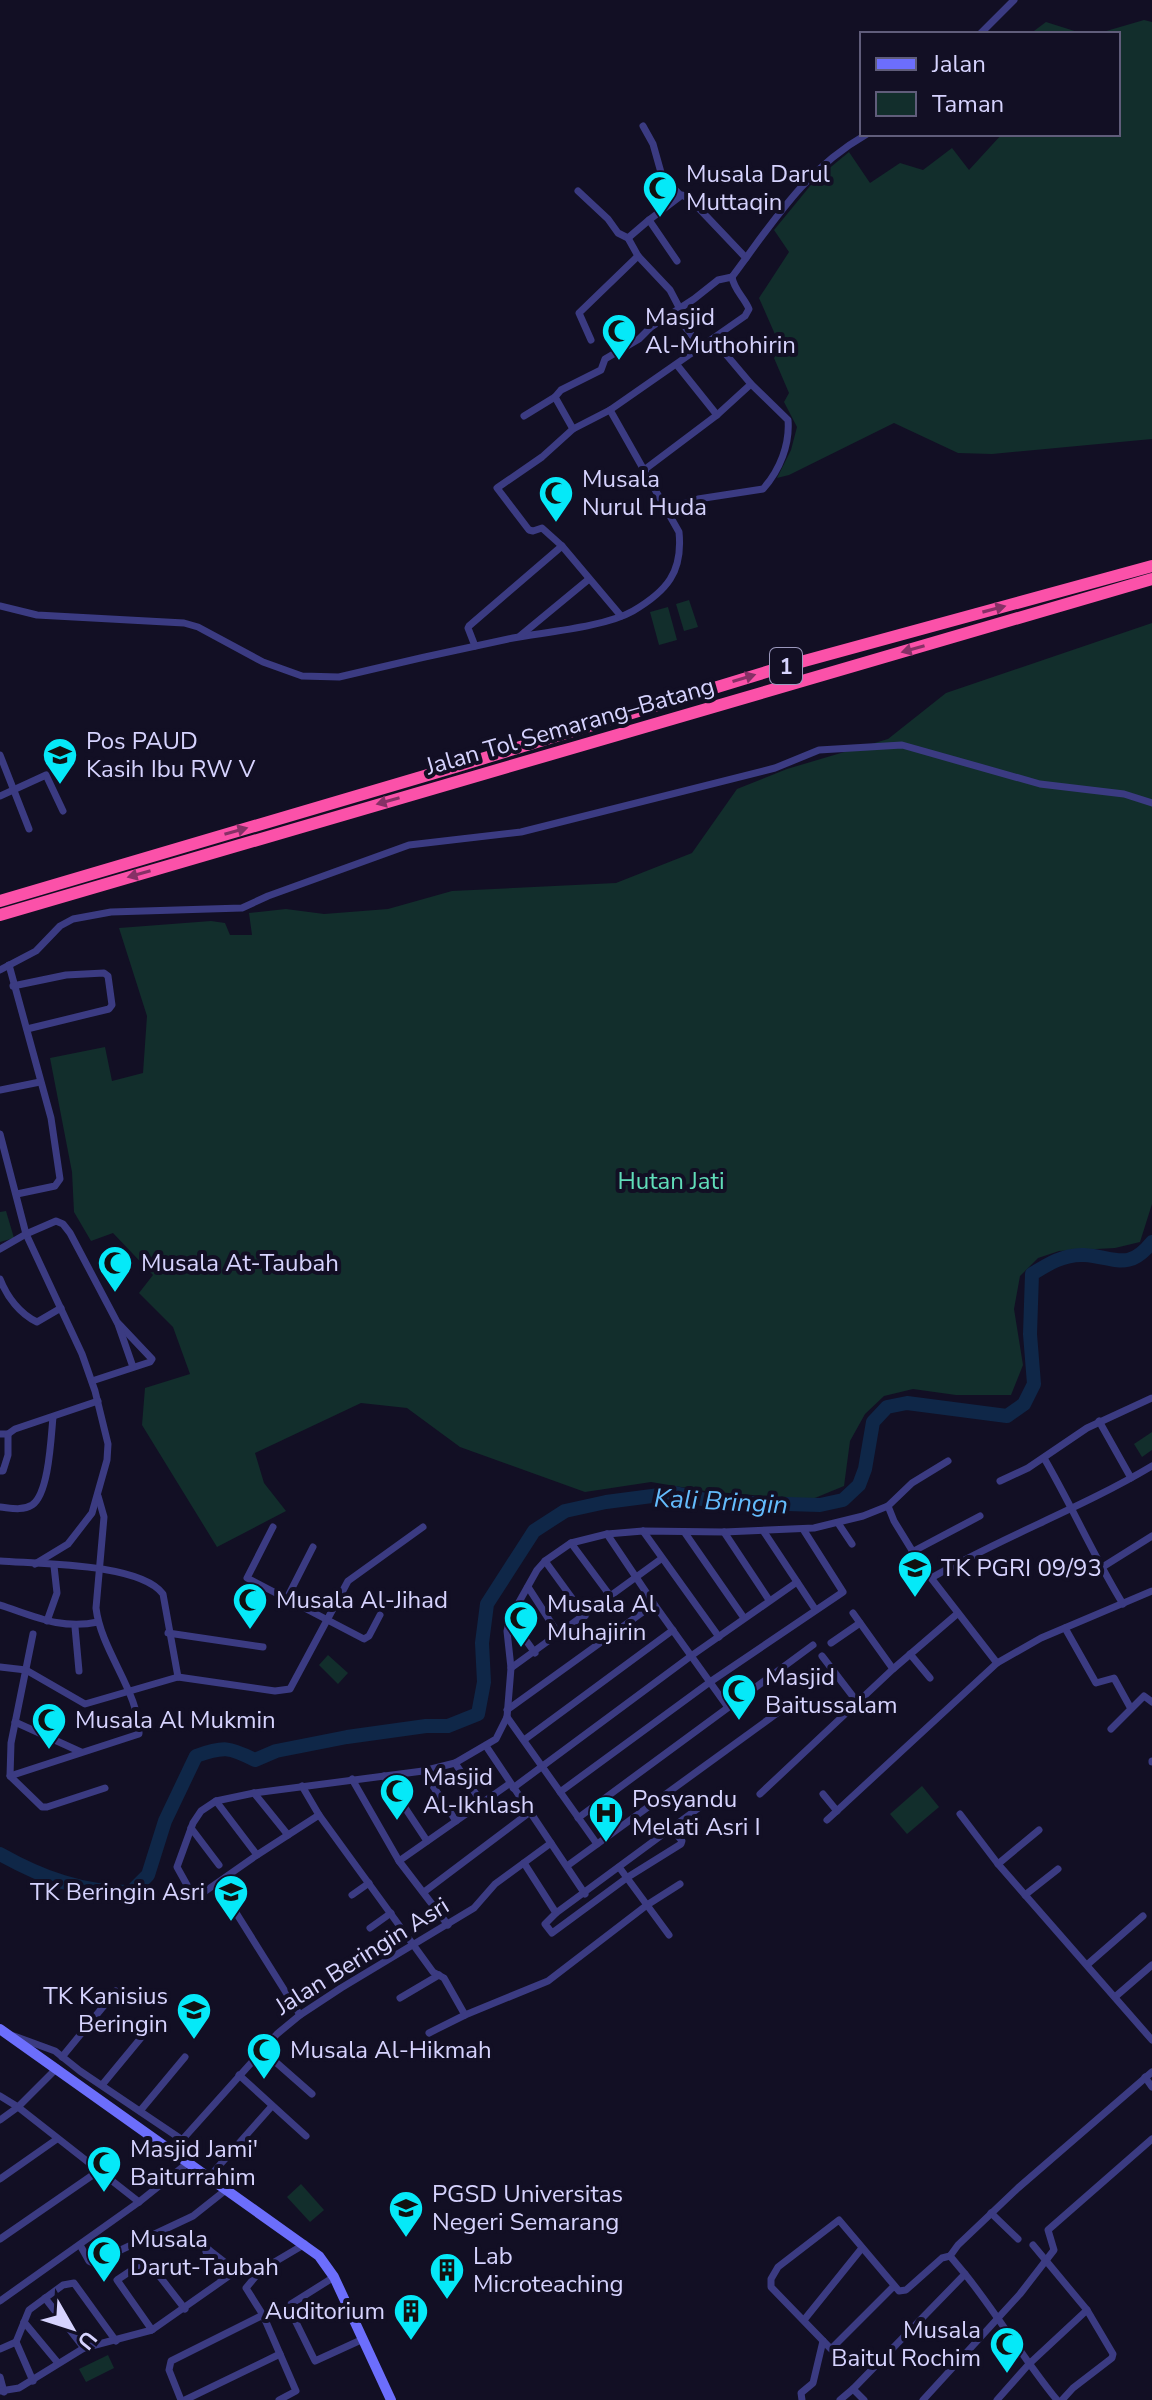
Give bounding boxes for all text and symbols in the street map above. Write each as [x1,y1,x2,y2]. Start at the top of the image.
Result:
legend [860,32,1120,136]
text: Jalan [931,48,986,80]
text: Taman [932,88,1004,120]
place label: Musala Darul Muttaqin [686,158,830,218]
mosque icon: Musala Darul Muttaqin [641,169,679,219]
place label: Masjid Al-Muthohirin [645,301,796,361]
mosque icon: Masjid Al-Muthohirin [600,312,638,362]
place label: Musala Nurul Huda [582,463,707,523]
mosque icon: Musala Nurul Huda [537,474,575,524]
one-way arrow [983,602,1007,615]
one-way arrow [901,643,925,656]
road number: 1 [770,648,802,684]
street label: Jalan Tol Semarang–Batang [421,669,718,783]
one-way arrow [732,672,756,684]
place label: Pos PAUD Kasih Ibu RW V [86,725,256,785]
school or university icon: Pos PAUD Kasih Ibu RW V [41,736,79,786]
one-way arrow [376,796,401,808]
one-way arrow [224,824,248,837]
one-way arrow [126,868,150,881]
park label: Hutan Jati [617,1165,725,1197]
mosque icon: Musala At-Taubah [96,1244,134,1294]
place label: Musala At-Taubah [141,1247,339,1279]
water label: Kali Bringin [653,1481,789,1522]
school or university icon: TK PGRI 09/93 [896,1549,934,1599]
place label: TK PGRI 09/93 [941,1552,1102,1584]
mosque icon: Musala Al-Jihad [231,1581,269,1631]
place label: Musala Al-Jihad [276,1584,448,1616]
place label: Musala Al Muhajirin [547,1588,656,1648]
mosque icon: Musala Al Muhajirin [502,1599,540,1649]
place label: Masjid Baitussalam [765,1661,898,1721]
mosque icon: Masjid Baitussalam [720,1672,758,1722]
mosque icon: Musala Al Mukmin [30,1701,68,1751]
place label: Musala Al Mukmin [75,1704,276,1736]
place label: Masjid Al-Ikhlash [423,1761,534,1821]
mosque icon: Masjid Al-Ikhlash [378,1772,416,1822]
place label: Posyandu Melati Asri I [632,1783,761,1843]
hospital icon: Posyandu Melati Asri I [587,1794,625,1844]
school or university icon: TK Beringin Asri [212,1873,250,1923]
place label: TK Beringin Asri [30,1876,205,1908]
street label: Jalan Beringin Asri [268,1890,455,2023]
place label: TK Kanisius Beringin [43,1980,168,2040]
school or university icon: TK Kanisius Beringin [175,1991,213,2041]
mosque icon: Musala Al-Hikmah [245,2031,283,2081]
place label: Musala Al-Hikmah [290,2034,492,2066]
place label: Masjid Jami' Baiturrahim [130,2133,258,2193]
mosque icon: Masjid Jami' Baiturrahim [85,2144,123,2194]
place label: PGSD Universitas Negeri Semarang [432,2178,623,2238]
school or university icon: PGSD Universitas Negeri Semarang [387,2189,425,2239]
place label: Musala Darut-Taubah [130,2223,279,2283]
mosque icon: Musala Darut-Taubah [85,2234,123,2284]
place label: Lab Microteaching [473,2240,624,2300]
building icon: Lab Microteaching [428,2251,466,2301]
north arrow [32,2288,112,2368]
building icon: Auditorium [392,2292,430,2342]
place label: Auditorium [265,2295,385,2327]
place label: Musala Baitul Rochim [831,2314,981,2374]
text: U [70,2324,104,2356]
mosque icon: Musala Baitul Rochim [988,2325,1026,2375]

